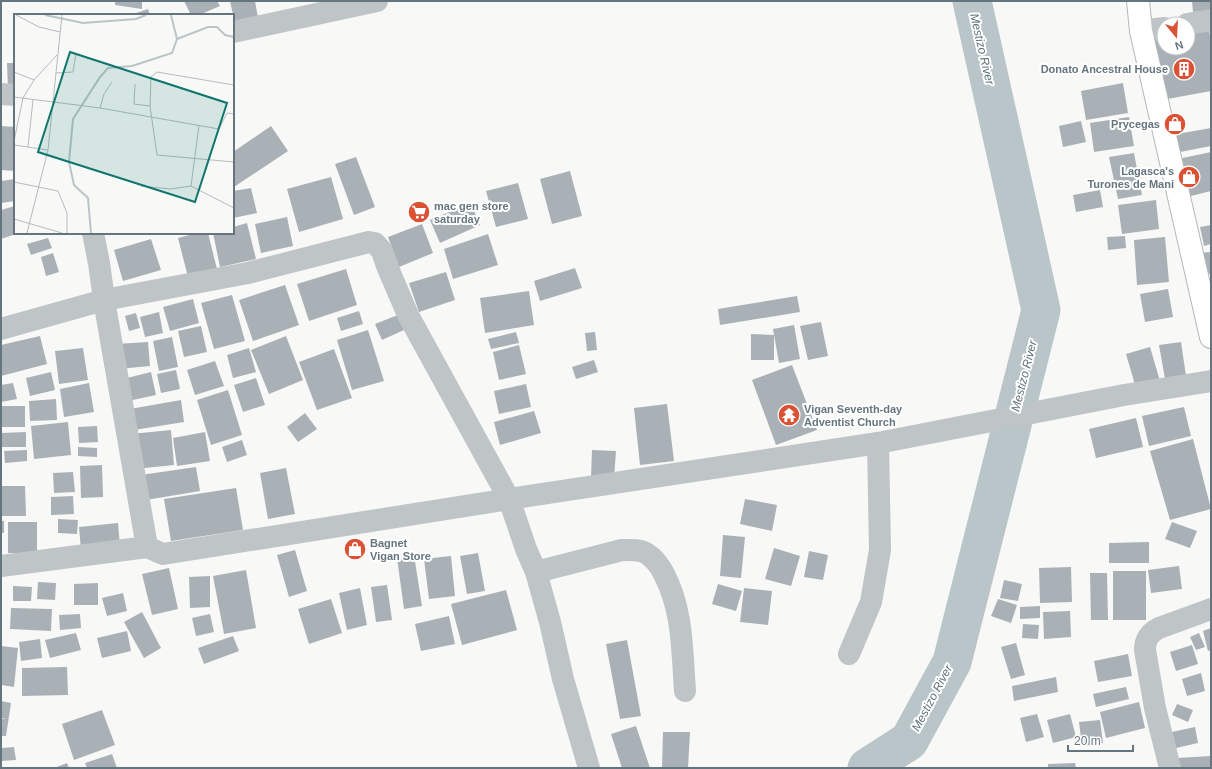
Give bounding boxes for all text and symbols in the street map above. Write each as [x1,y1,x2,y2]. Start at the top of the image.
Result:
water label: Mestizo River [967,12,997,87]
inset map [14,14,234,234]
north arrow [1156,16,1196,56]
text: N [1173,39,1185,52]
building icon: Donato Ancestral House [1171,56,1197,82]
place label: Donato Ancestral House [1041,63,1168,75]
shop icon: Prycegas [1162,111,1188,137]
place label: Prycegas [1111,118,1160,130]
shop icon: Lagasca's Turones de Mani [1176,164,1202,190]
place label: Lagasca's Turones de Mani [1087,165,1174,190]
supermarket icon: mac gen store saturday [406,199,432,225]
place label: mac gen store saturday [434,200,509,225]
water label: Mestizo River [1008,338,1040,413]
temple icon: Vigan Seventh-day Adventist Church [776,402,802,428]
place label: Vigan Seventh-day Adventist Church [804,403,903,428]
shop icon: Bagnet Vigan Store [342,536,368,562]
place label: Bagnet Vigan Store [370,537,431,562]
water label: Mestizo River [909,662,956,733]
scale bar [1068,727,1133,753]
text: 20 m [1074,734,1101,748]

